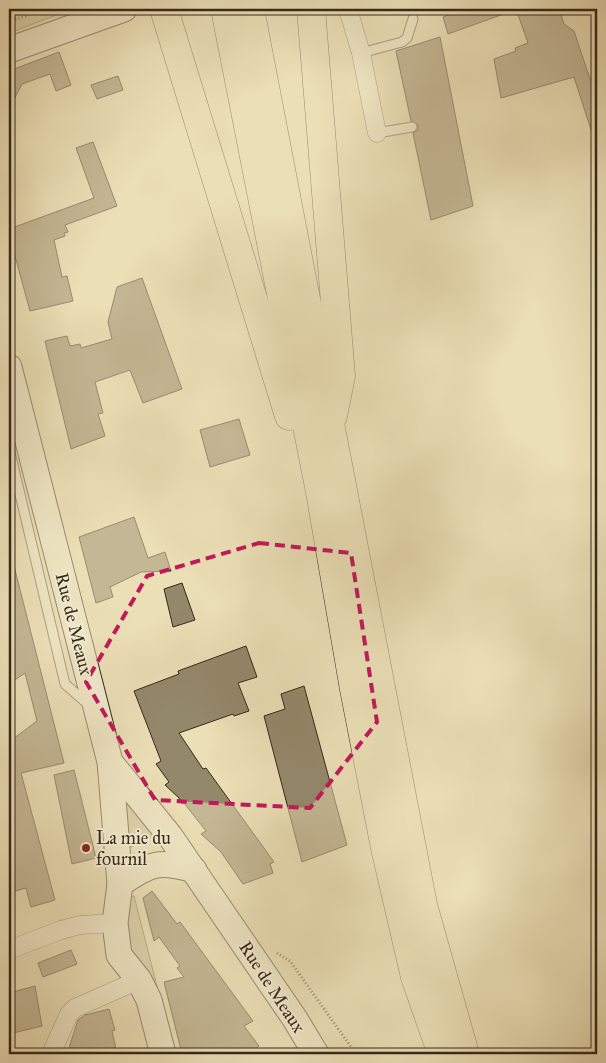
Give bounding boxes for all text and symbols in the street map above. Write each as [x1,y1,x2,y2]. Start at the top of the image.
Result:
street label: Rue de Meaux [51,570,97,678]
place label: La mie du fournil [96,827,171,870]
marker: La mie du fournil [80,842,92,854]
street label: Rue de Meaux [234,937,310,1037]

